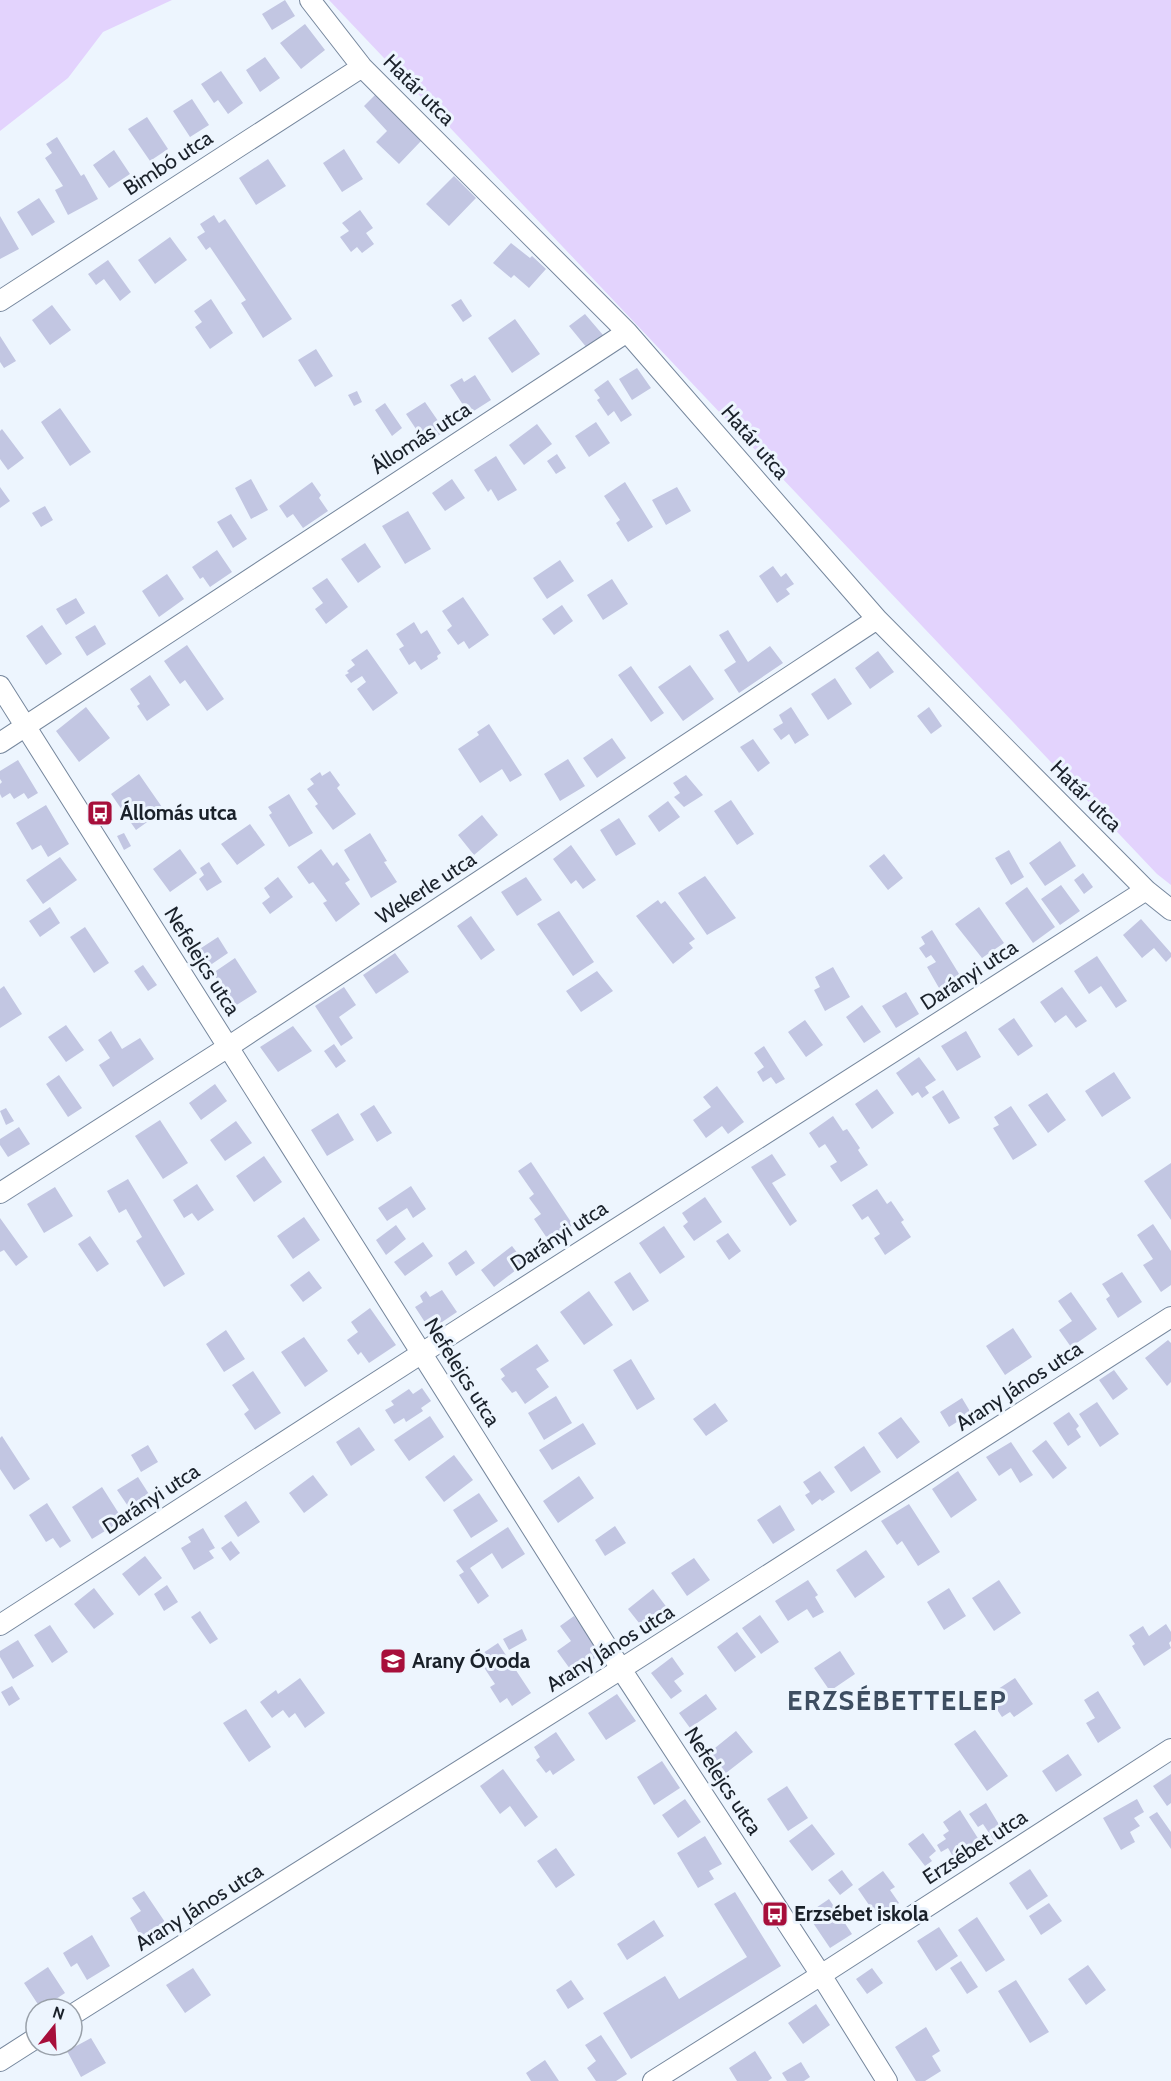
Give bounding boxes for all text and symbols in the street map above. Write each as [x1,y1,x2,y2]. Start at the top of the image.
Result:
street label: Határ utca [378,49,460,131]
street label: Bimbó utca [119,125,217,201]
street label: Állomás utca [366,396,475,479]
street label: Határ utca [716,399,795,484]
street label: Határ utca [1045,755,1127,837]
bus stop icon: Állomás utca [85,798,115,828]
place label: Állomás utca [120,800,238,825]
street label: Wekerle utca [371,846,480,929]
street label: Nefelejcs utca [158,902,246,1020]
street label: Darányi utca [916,934,1022,1015]
street label: Darányi utca [506,1195,612,1276]
street label: Nefelejcs utca [418,1313,506,1431]
street label: Arany János utca [951,1335,1087,1436]
street label: Darányi utca [98,1458,204,1539]
street label: Arany János utca [541,1598,678,1697]
school or university icon: Arany Óvoda [378,1646,408,1676]
place label: Arany Óvoda [412,1648,531,1673]
district label: ERZSÉBETTELEP [787,1684,1007,1717]
street label: Nefelejcs utca [679,1722,767,1840]
street label: Erzsébet utca [918,1804,1032,1890]
street label: Arany János utca [130,1857,267,1956]
bus stop icon: Erzsébet iskola [760,1899,790,1929]
place label: Erzsébet iskola [794,1901,929,1926]
north arrow [24,1997,84,2057]
text: N [50,2002,67,2024]

